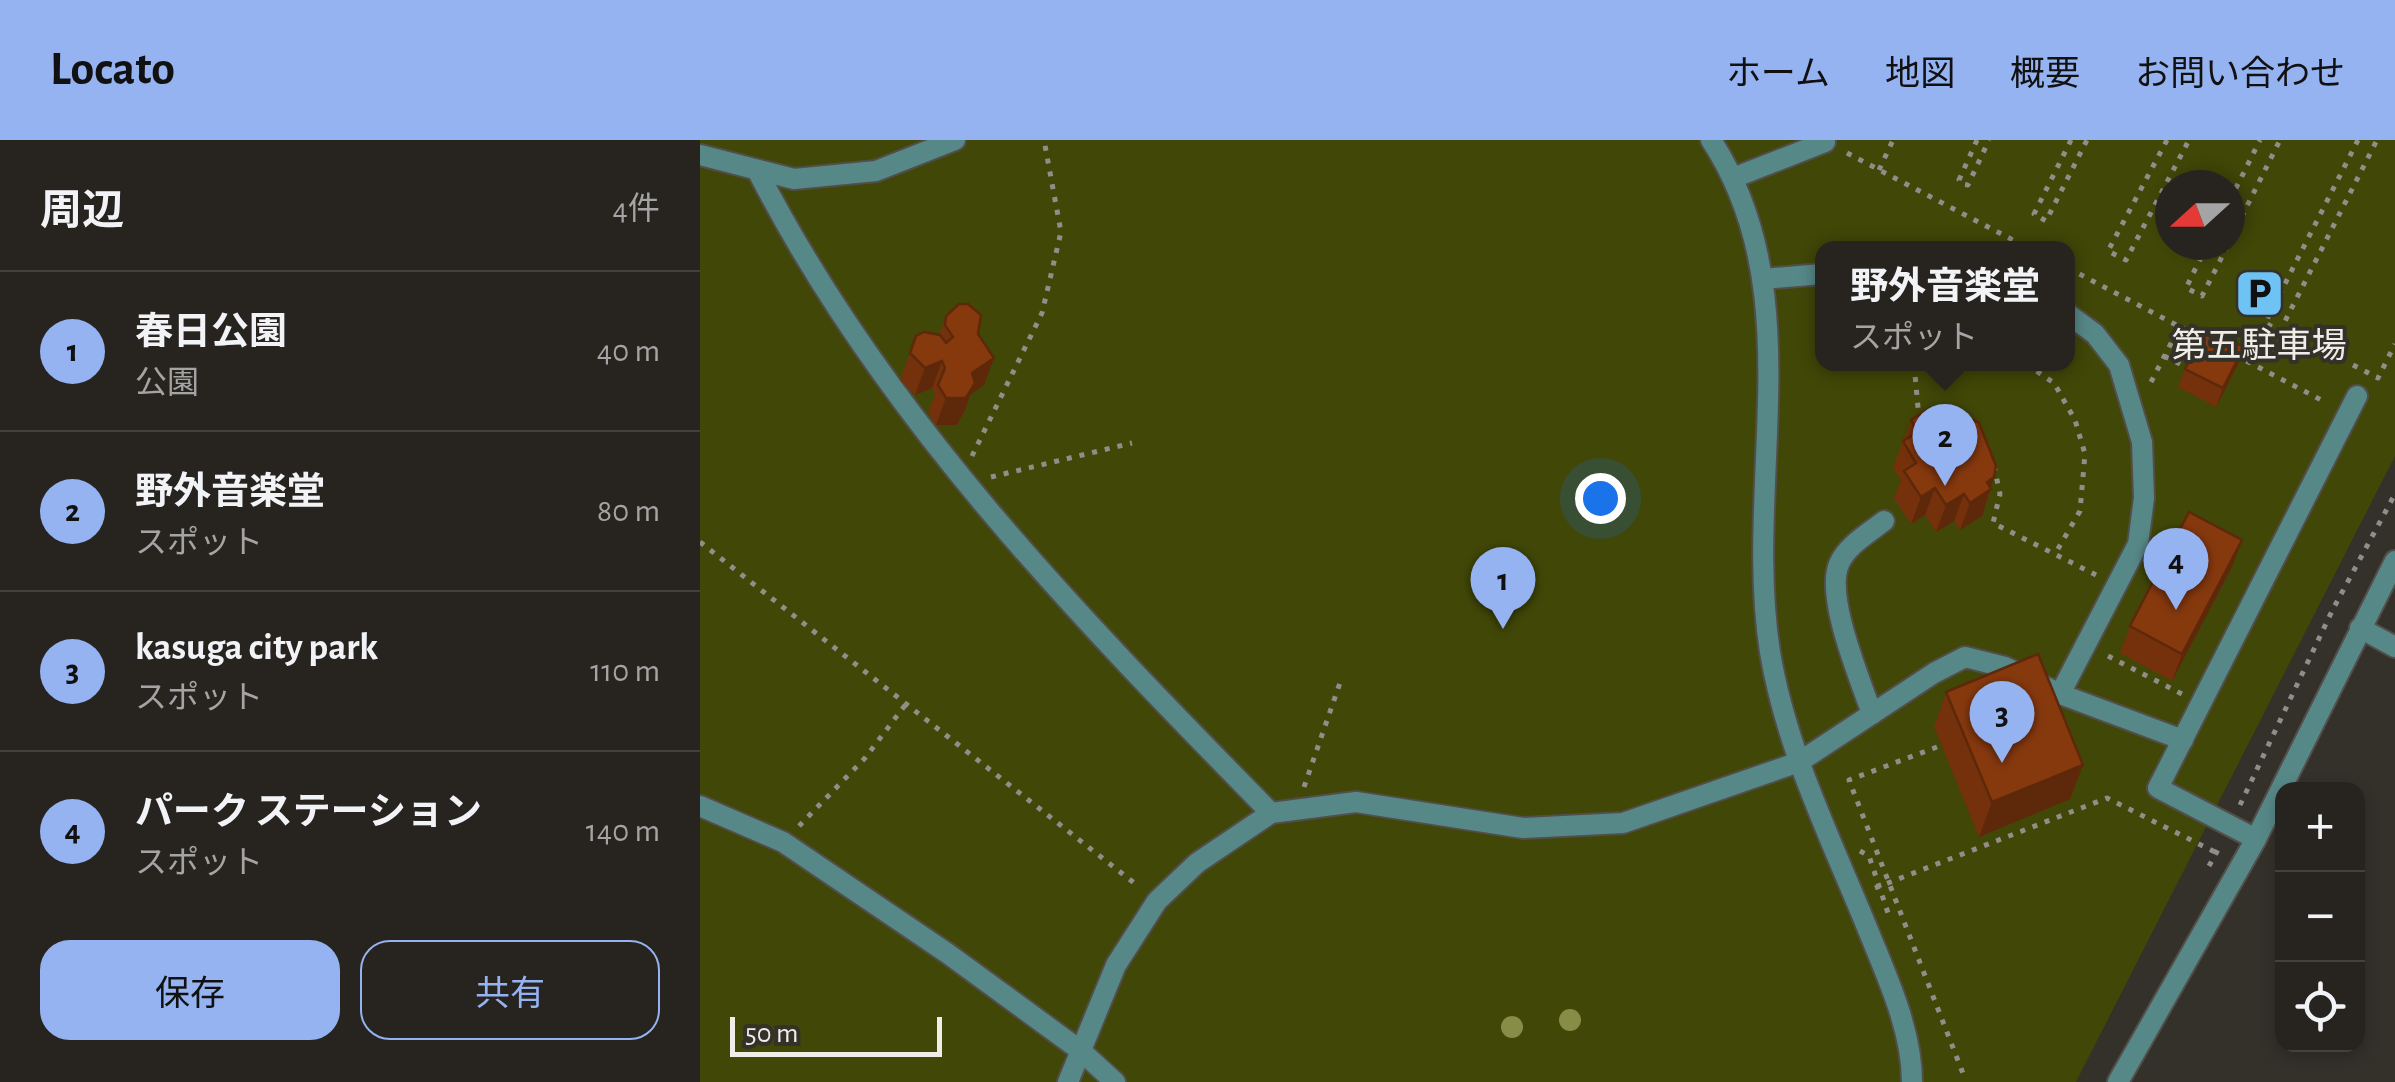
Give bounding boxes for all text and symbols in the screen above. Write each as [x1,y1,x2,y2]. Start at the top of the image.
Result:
text: Locato [50,46,175,94]
text: ホーム [1726,57,1830,92]
text: 地図 [1885,57,1955,92]
text: 概要 [2010,57,2080,92]
text: お問い合わせ [2135,57,2345,92]
north arrow [2155,170,2245,260]
text: 周辺 [40,190,124,232]
text: 4件 [613,193,660,225]
popup [1815,241,2075,371]
parking icon: 第五駐車場 [2233,267,2285,319]
text: 野外音楽堂 [1850,269,2040,307]
text: 春日公園 [135,314,287,352]
text: スポット [1850,322,1978,354]
place label: 第五駐車場 [2171,327,2347,364]
text: 1 [67,335,78,367]
text: 40 m [597,335,660,367]
text: 公園 [135,367,199,399]
pin: 2 [1912,404,1978,486]
your location [1575,473,1626,524]
text: 野外音楽堂 [135,474,325,512]
text: 2 [65,495,80,527]
text: 80 m [597,495,660,527]
text: スポット [135,527,263,559]
pin: 4 [2144,528,2208,610]
pin: 1 [1470,546,1536,629]
text: kasuga city park [135,629,378,667]
text: 3 [66,655,79,687]
text: 110 m [590,655,660,687]
pin: 3 [1970,680,2034,763]
text: スポット [135,682,263,714]
map controls [2275,782,2365,1052]
button: + [2275,782,2365,872]
text: パーク ステーション [135,794,482,832]
text: 4 [64,815,81,847]
text: 140 m [586,815,660,847]
text: スポット [135,847,263,879]
button: − [2275,872,2365,962]
button: 保存 [40,940,340,1040]
button: 共有 [360,940,660,1040]
button: locate [2275,962,2365,1052]
scale bar [730,1012,942,1056]
text: 50 m [745,1020,799,1048]

